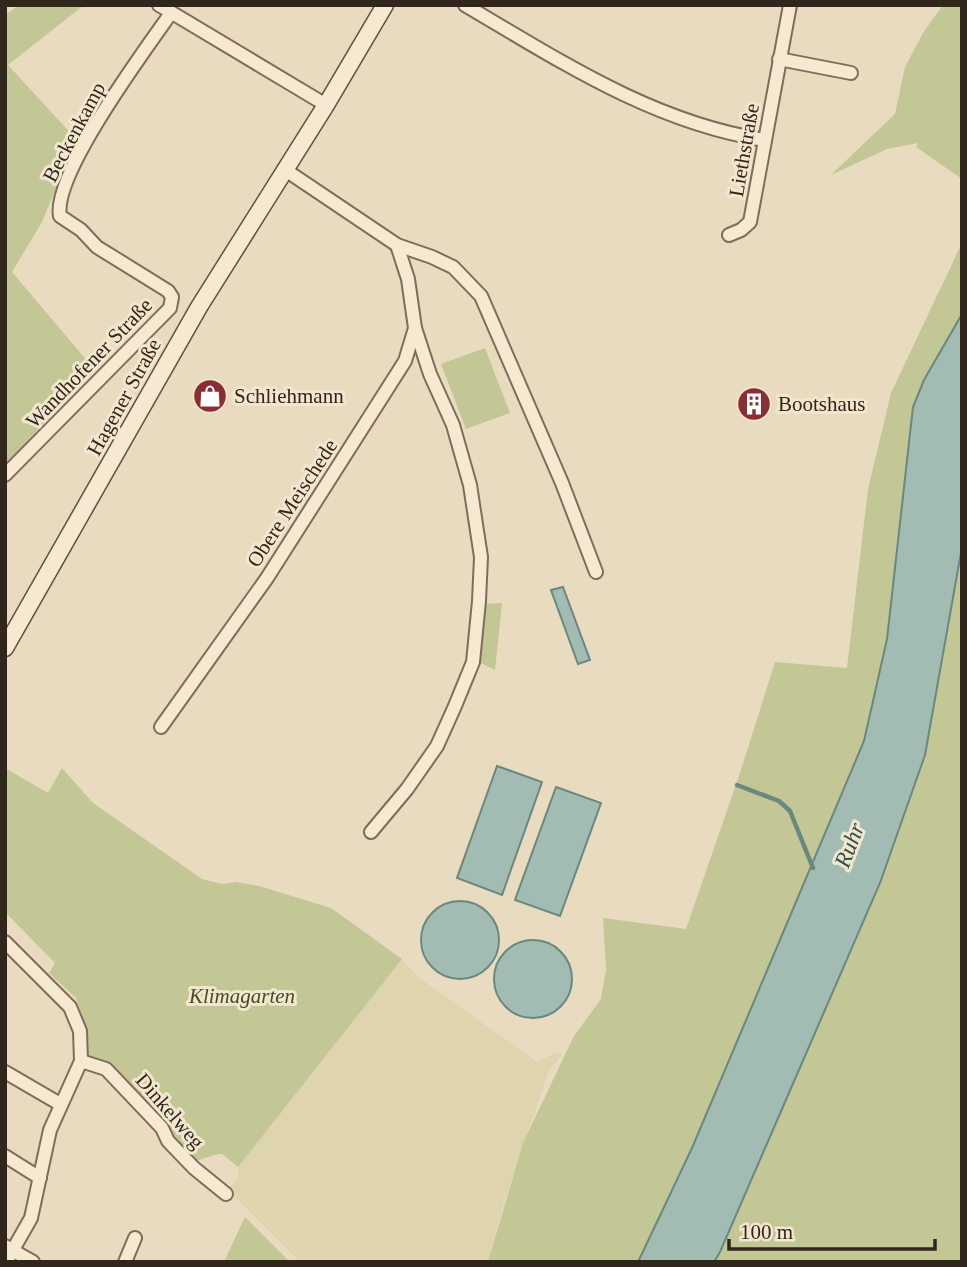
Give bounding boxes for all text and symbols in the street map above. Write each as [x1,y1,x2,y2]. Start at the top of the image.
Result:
street label: Beckenkamp [38,78,110,186]
street label: Liethstraße [724,101,764,199]
street label: Wandhofener Straße [21,293,157,433]
street label: Hagener Straße [82,334,166,460]
shop icon: Schliehmann [191,377,229,415]
place label: Schliehmann [234,384,344,408]
building icon: Bootshaus [735,385,773,423]
place label: Bootshaus [778,392,866,416]
street label: Obere Meischede [242,435,342,571]
water label: Ruhr [829,818,870,872]
park label: Klimagarten [188,984,295,1008]
street label: Dinkelweg [131,1068,210,1154]
scale bar [729,1208,936,1252]
text: 100 m [740,1220,793,1244]

